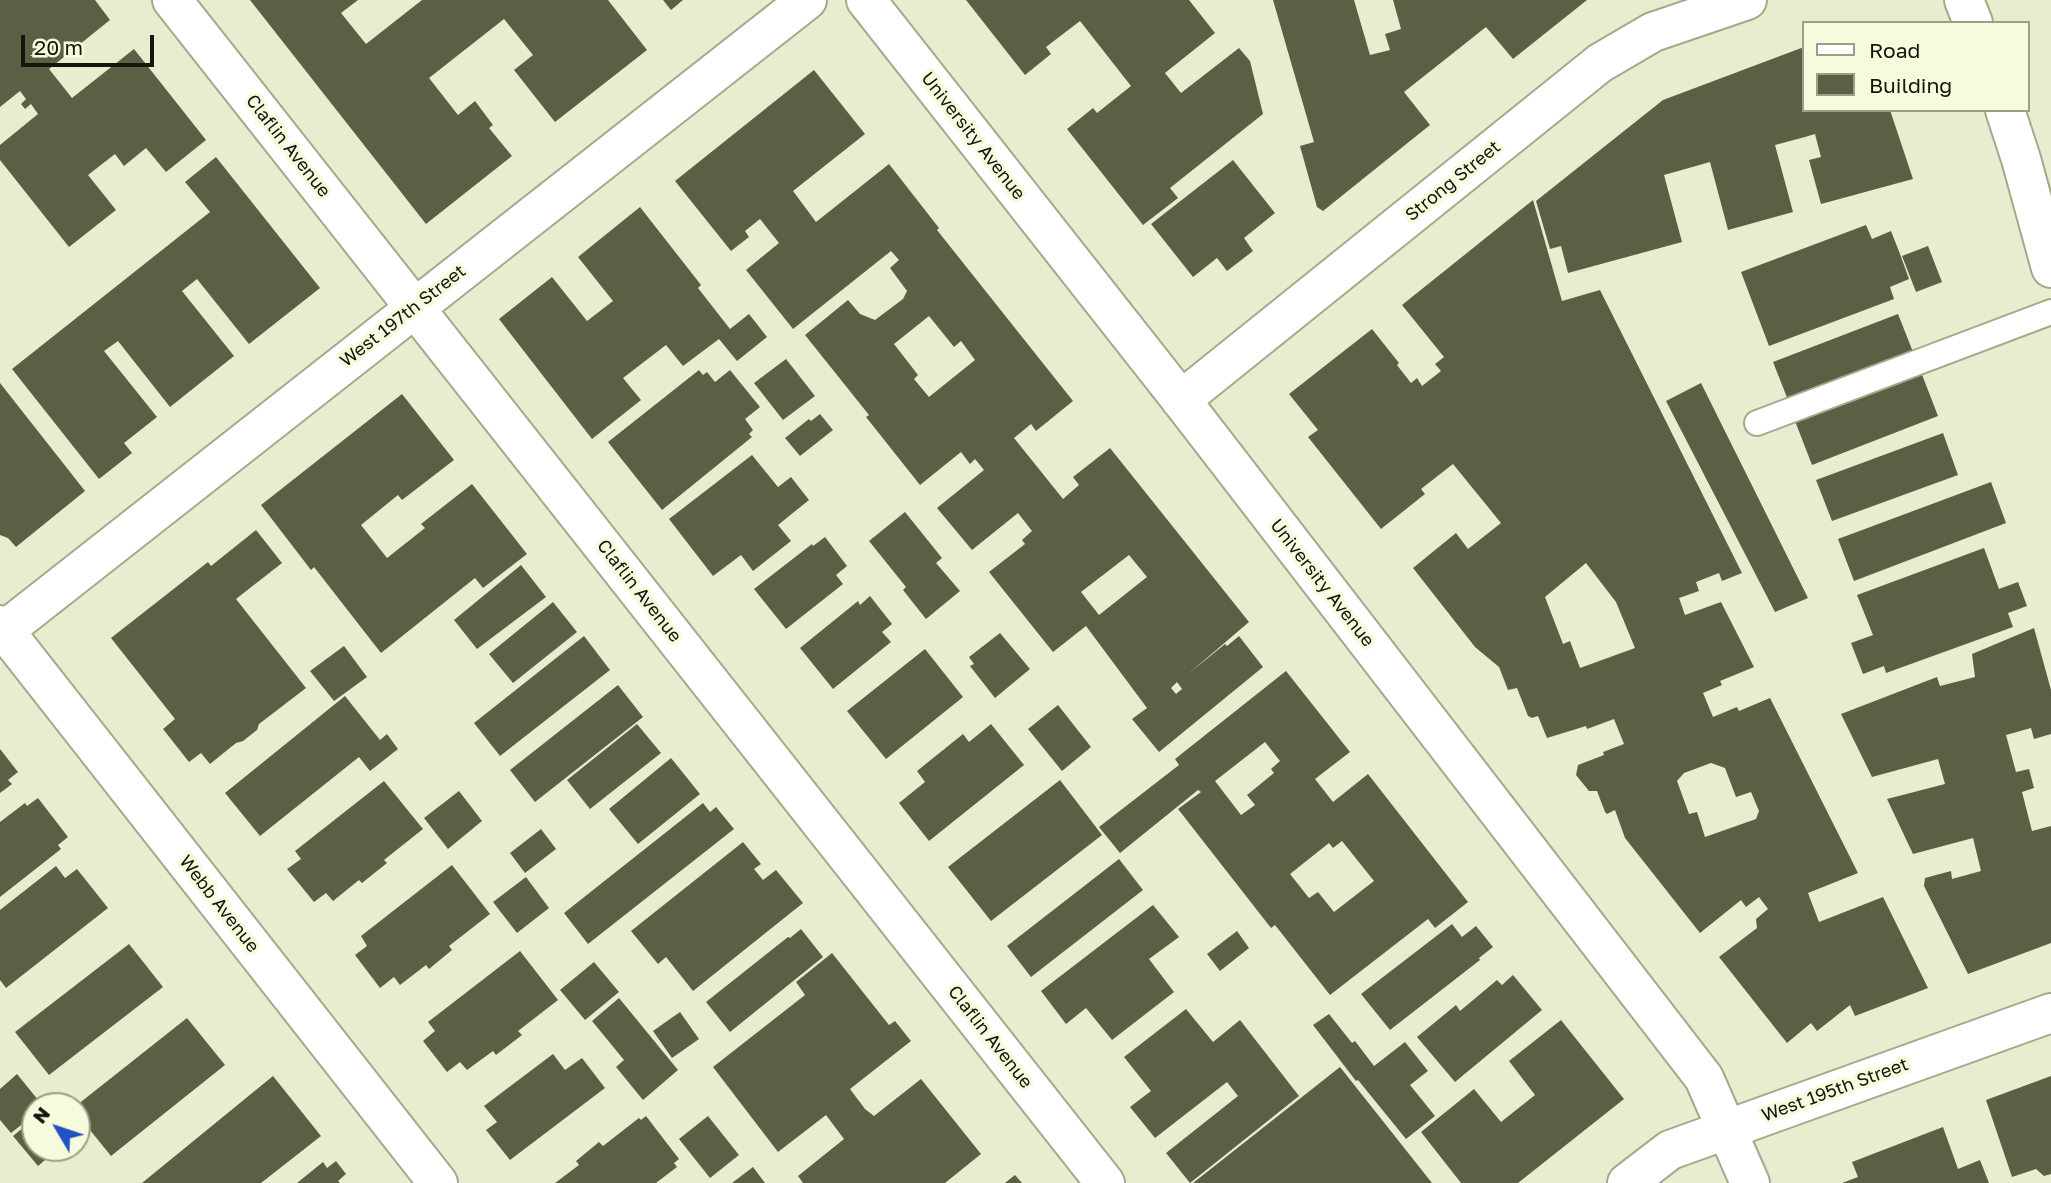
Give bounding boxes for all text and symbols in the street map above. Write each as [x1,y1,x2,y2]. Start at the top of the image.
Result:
scale bar [24,21,158,65]
legend [1802,21,2030,112]
text: 20 m [34,34,83,60]
text: Road [1869,37,1920,63]
street label: University Avenue [916,68,1030,204]
text: Building [1869,72,1952,98]
street label: Claflin Avenue [241,90,335,202]
street label: Strong Street [1401,136,1505,226]
street label: West 197th Street [336,260,470,372]
street label: University Avenue [1265,515,1379,651]
street label: Claflin Avenue [592,535,686,647]
street label: Webb Avenue [174,851,264,957]
street label: Claflin Avenue [943,981,1037,1093]
street label: West 195th Street [1759,1053,1911,1127]
north arrow [21,1092,91,1162]
text: N [27,1102,54,1128]

